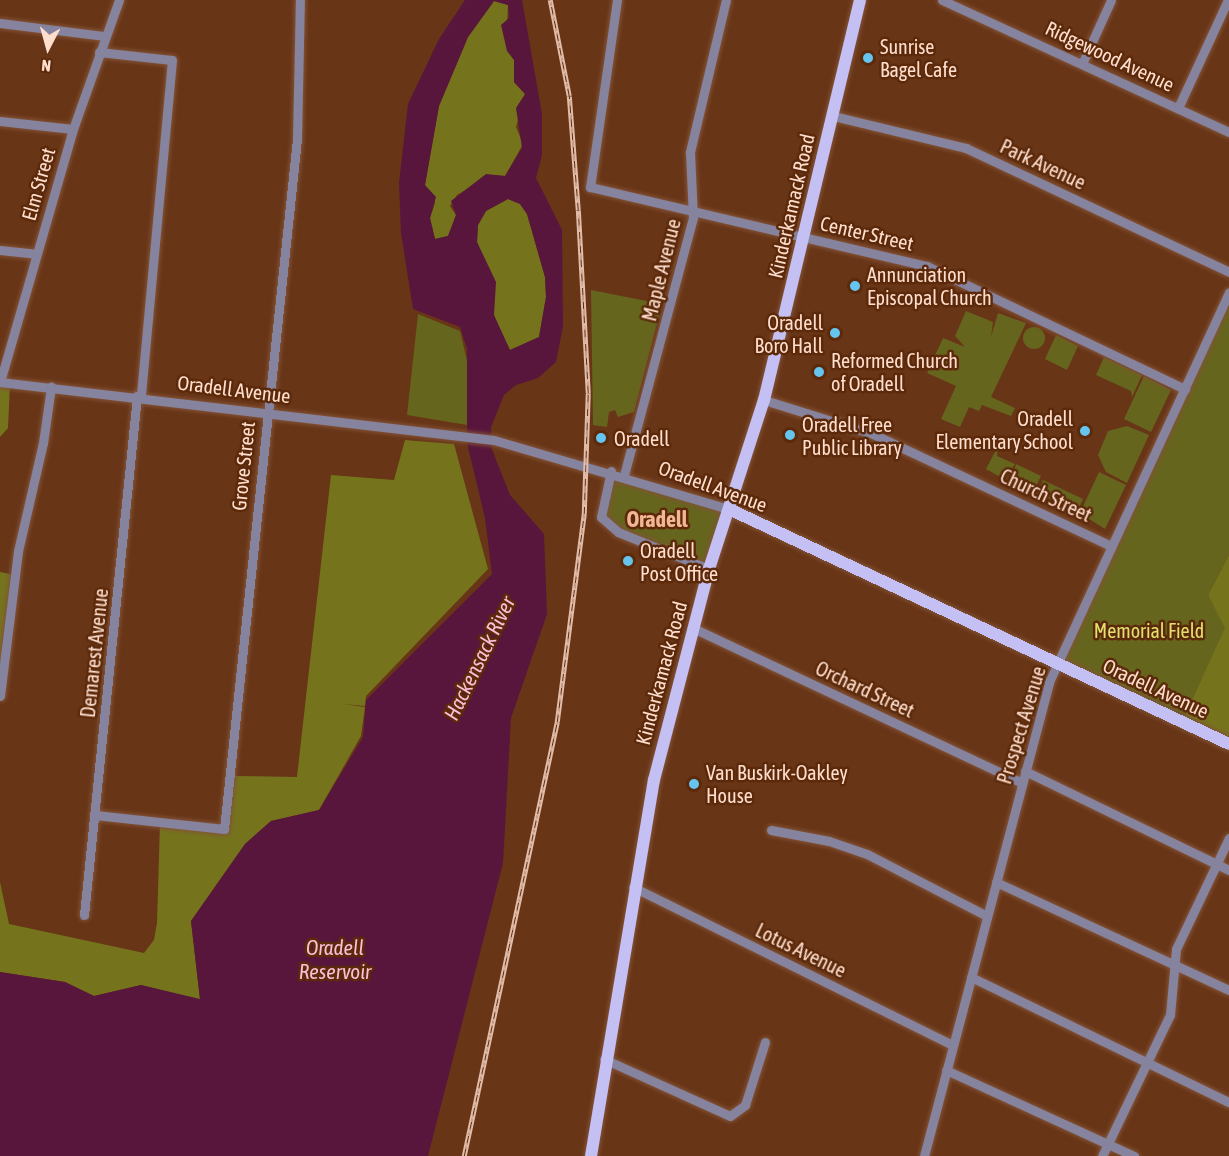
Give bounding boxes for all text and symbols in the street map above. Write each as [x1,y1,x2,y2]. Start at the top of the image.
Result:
street label: Ridgewood Avenue [1042,16,1178,96]
north arrow [18,18,78,78]
place label: Sunrise Bagel Cafe [880,34,957,81]
marker: Sunrise Bagel Cafe [861,51,875,65]
text: N [40,56,52,75]
street label: Kinderkamack Road [763,131,819,281]
street label: Park Avenue [996,134,1090,194]
street label: Elm Street [16,145,60,223]
street label: Center Street [818,211,916,255]
street label: Maple Avenue [637,216,685,324]
place label: Annunciation Episcopal Church [867,262,992,309]
marker: Annunciation Episcopal Church [848,279,862,293]
place label: Oradell Boro Hall [755,310,823,357]
marker: Oradell Boro Hall [828,326,842,340]
place label: Reformed Church of Oradell [831,348,958,395]
marker: Reformed Church of Oradell [812,365,826,379]
street label: Oradell Avenue [176,370,292,408]
place label: Oradell Elementary School [936,407,1073,454]
place label: Oradell Free Public Library [802,412,902,459]
street label: Grove Street [226,420,260,512]
marker: Oradell Elementary School [1078,424,1092,438]
place label: Oradell [614,426,670,450]
marker: Oradell Free Public Library [783,428,797,442]
marker: Oradell [592,429,610,447]
street label: Oradell Avenue [655,455,771,517]
street label: Church Street [997,463,1095,527]
district label: Oradell [626,507,688,533]
place label: Oradell Post Office [640,538,718,585]
marker: Oradell Post Office [621,554,635,568]
street label: Demarest Avenue [75,587,113,719]
water label: Hackensack River [438,592,520,724]
street label: Kinderkamack Road [630,599,692,747]
park label: Memorial Field [1094,618,1204,642]
street label: Oradell Avenue [1099,653,1213,723]
street label: Orchard Street [812,656,918,722]
street label: Prospect Avenue [992,663,1050,787]
place label: Van Buskirk-Oakley House [706,760,848,807]
marker: Van Buskirk-Oakley House [687,777,701,791]
street label: Lotus Avenue [752,918,850,982]
water label: Oradell Reservoir [299,934,371,984]

